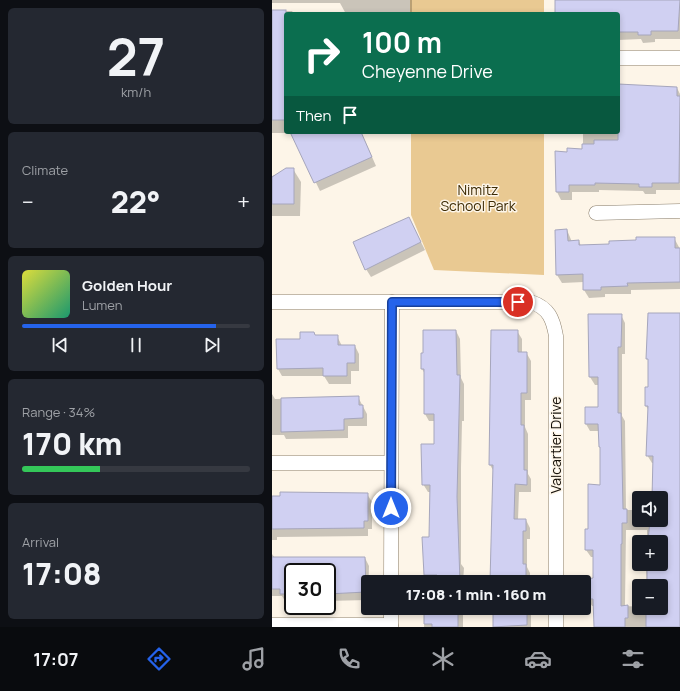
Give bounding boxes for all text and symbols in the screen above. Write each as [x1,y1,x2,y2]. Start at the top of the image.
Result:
text: 27 [107,21,165,92]
text: 100 m [362,23,442,61]
icon: right [296,28,348,80]
text: Cheyenne Drive [362,59,493,83]
text: km/h [121,83,151,101]
icon: arrive [339,104,361,126]
text: Then [296,105,331,126]
text: Climate [22,161,68,179]
park label: Nimitz School Park [440,180,517,215]
text: 22° [111,181,160,222]
text: − [22,187,34,217]
text: + [237,187,250,217]
text: Golden Hour [82,275,172,296]
pin [501,285,535,319]
icon: arrive [507,291,529,313]
text: Lumen [82,296,122,314]
icon: previous [49,334,71,356]
icon: pause [125,334,147,356]
icon: next [201,334,223,356]
street label: Valcartier Drive [546,396,565,494]
text: Range · 34% [22,403,95,421]
text: 170 km [22,423,122,464]
position arrow [370,487,412,529]
map controls [632,491,668,615]
button: sound [632,491,668,527]
text: Arrival [22,533,59,551]
button: + [632,535,668,571]
text: 17:08 [22,553,102,594]
speed limit sign: 30 [284,563,336,615]
button: − [632,579,668,615]
text: 17:08 · 1 min · 160 m [406,584,546,605]
icon: directions [145,645,173,673]
icon: music [240,645,268,673]
icon: phone [335,645,363,673]
icon: climate [429,645,457,673]
icon: car [524,645,552,673]
icon: filters [619,645,647,673]
text: 17:07 [33,647,78,671]

